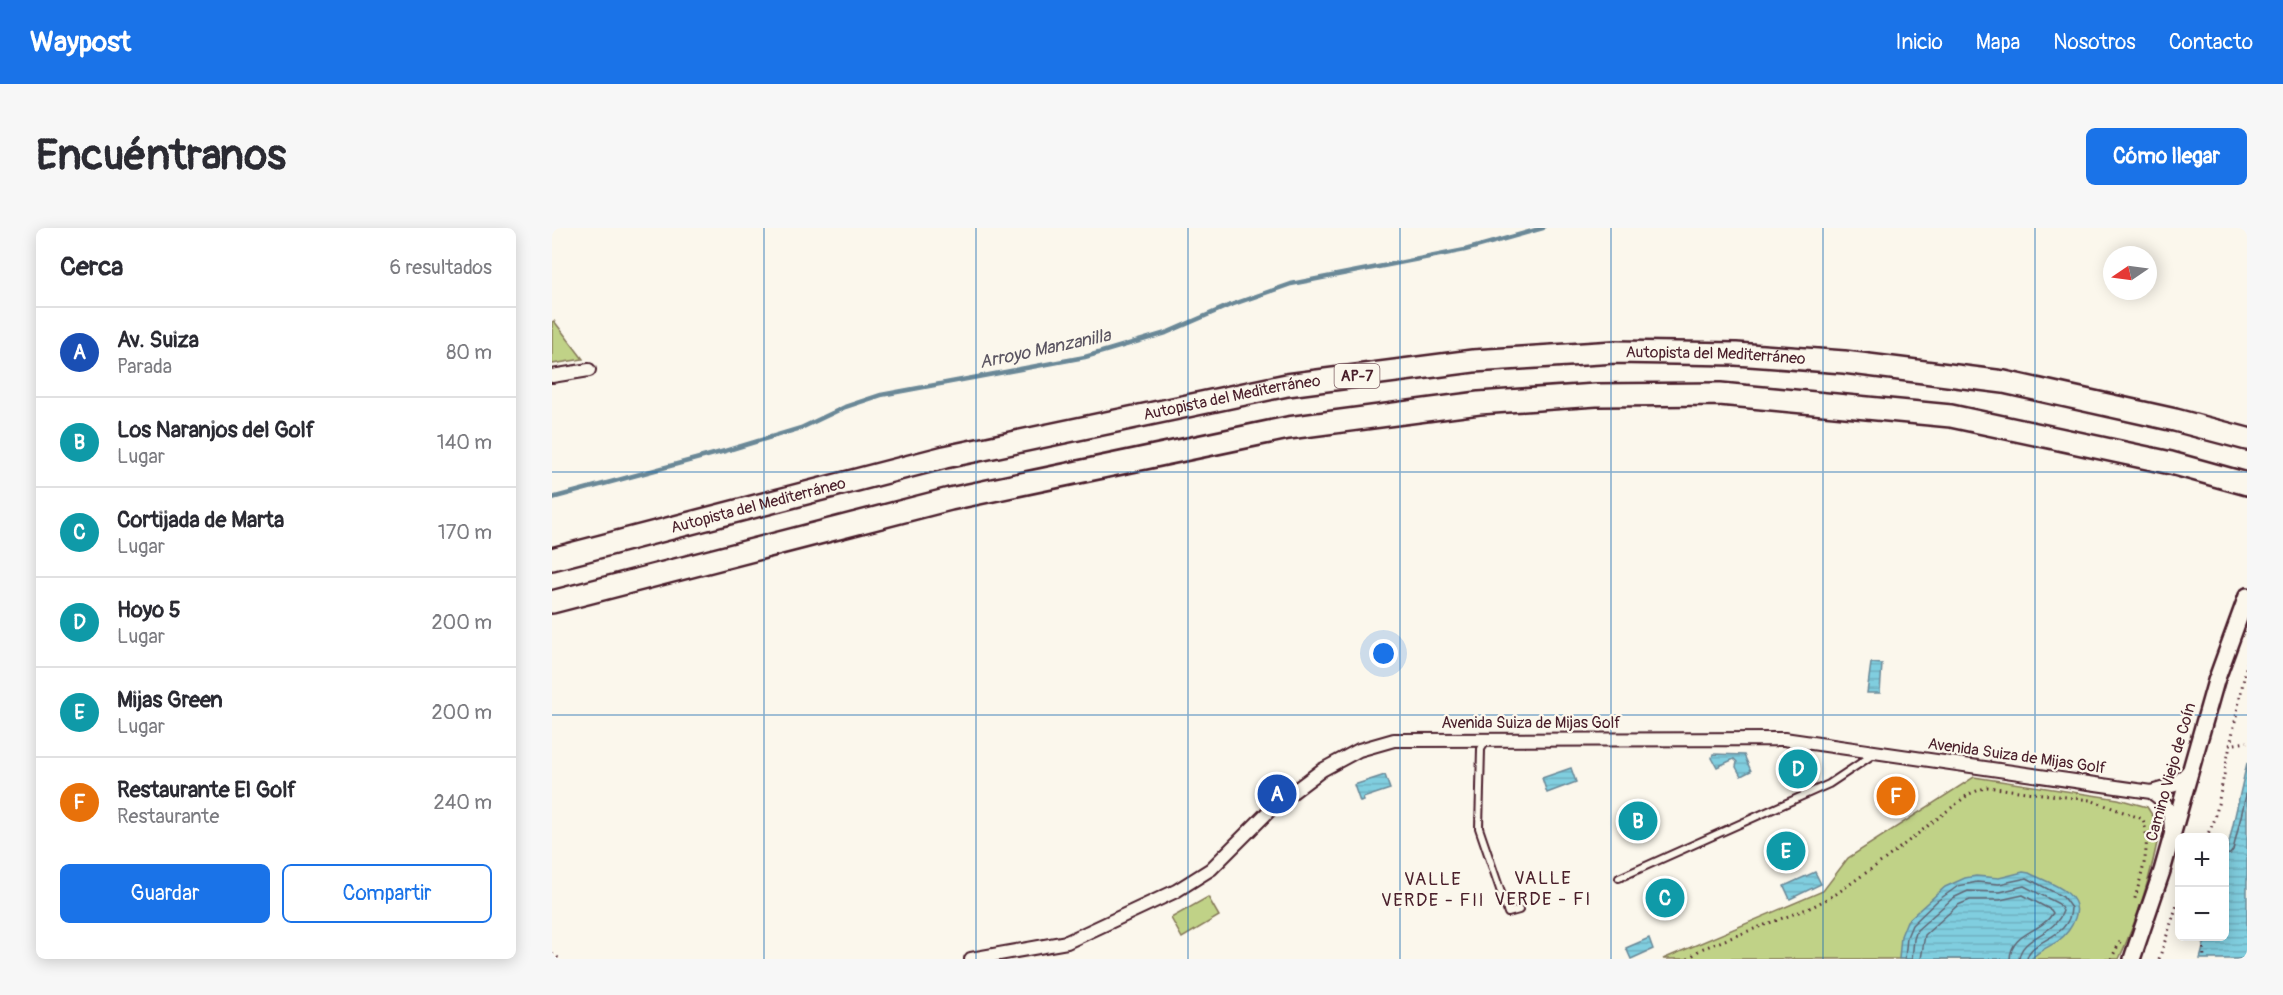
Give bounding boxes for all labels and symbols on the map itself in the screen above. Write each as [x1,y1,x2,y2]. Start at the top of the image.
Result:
north arrow [2103,246,2157,300]
water label: Arroyo Manzanilla [977,324,1114,374]
street label: Autopista del Mediterráneo [1625,342,1807,369]
road number: AP-7 [1334,364,1380,388]
street label: Autopista del Mediterráneo [1141,371,1322,425]
street label: Autopista del Mediterráneo [668,473,848,538]
your location [1369,639,1398,668]
street label: Camino Viejo de Coín [2142,700,2200,844]
street label: Avenida Suiza de Mijas Golf [1441,713,1621,733]
street label: Avenida Suiza de Mijas Golf [1927,734,2108,778]
pin: D [1778,746,1818,792]
pin: A [1258,772,1296,816]
pin: F [1876,774,1916,818]
pin: B [1618,798,1658,844]
pin: E [1766,828,1806,874]
district label: VALLE VERDE - FI [1494,867,1592,911]
district label: VALLE VERDE - FII [1381,868,1485,912]
pin: C [1646,876,1684,920]

